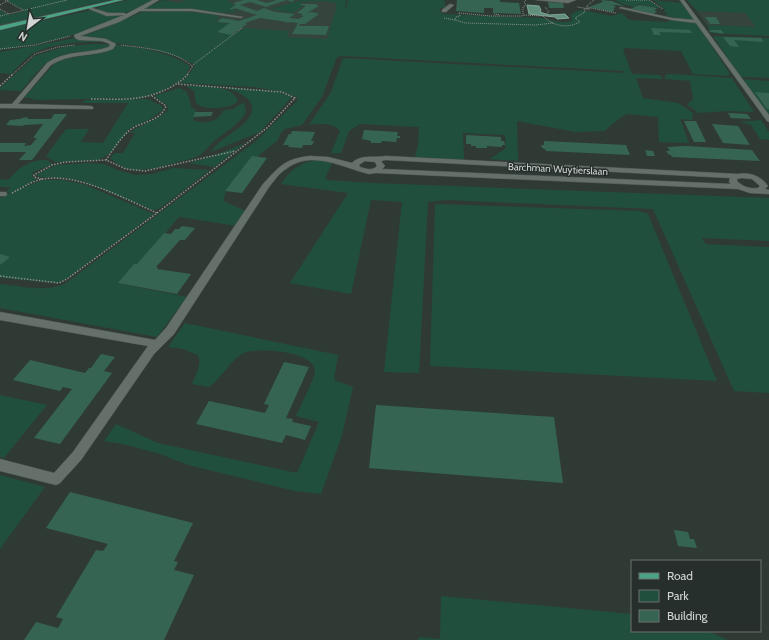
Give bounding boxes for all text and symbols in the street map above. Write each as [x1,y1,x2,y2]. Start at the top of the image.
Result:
north arrow [8,8,48,48]
text: N [16,29,30,45]
street label: Barchman Wuytierslaan [508,160,609,178]
legend [631,560,761,632]
text: Road [667,568,693,583]
text: Park [667,588,689,603]
text: Building [667,608,709,623]

